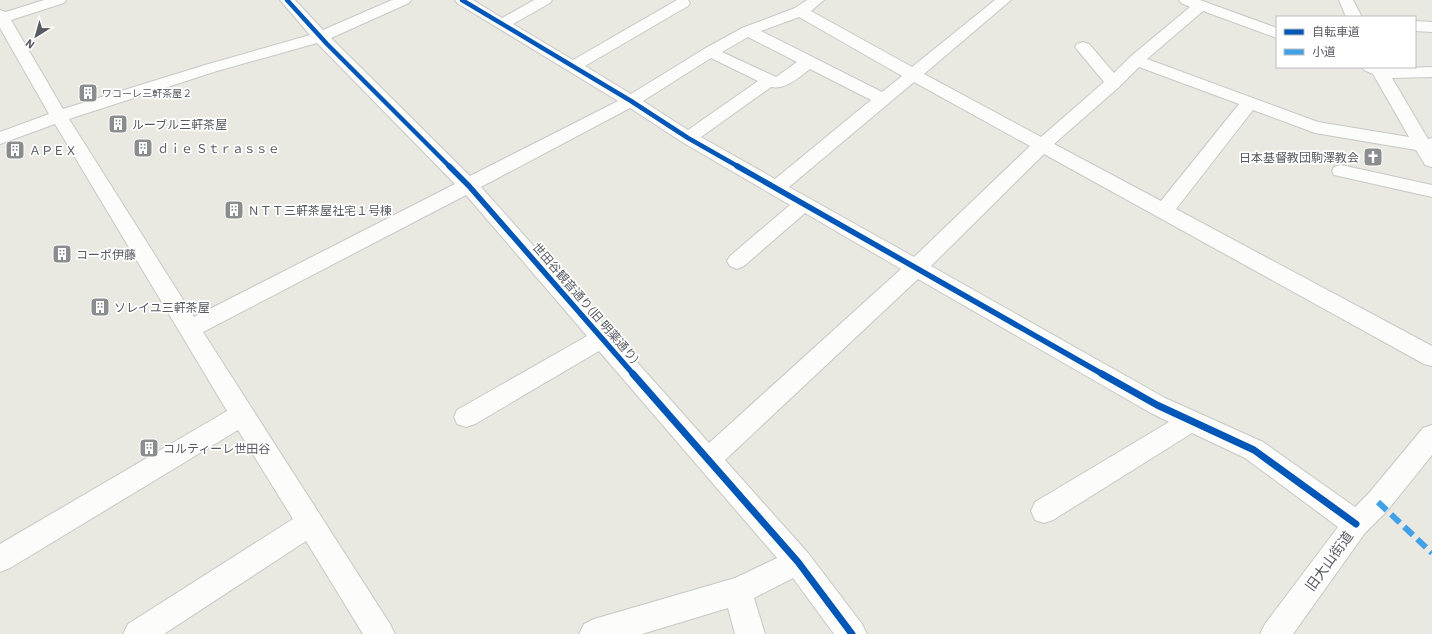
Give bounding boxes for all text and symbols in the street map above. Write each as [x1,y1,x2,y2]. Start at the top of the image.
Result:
north arrow [16,16,56,56]
legend [1276,16,1416,68]
text: 自転車道 [1312,24,1360,39]
text: N [23,36,37,52]
text: 小道 [1312,44,1336,59]
building icon: ワコーレ三軒茶屋２ [77,82,99,104]
place label: ワコーレ三軒茶屋２ [102,87,192,100]
building icon: ルーブル三軒茶屋 [107,113,129,135]
place label: ルーブル三軒茶屋 [132,117,227,132]
building icon: ｄｉｅ Ｓｔｒａｓｓｅ [132,137,154,159]
building icon: ＡＰＥＸ [4,139,26,161]
place label: ｄｉｅ Ｓｔｒａｓｓｅ [157,141,280,156]
place label: ＡＰＥＸ [29,143,77,158]
church icon: 日本基督教団駒澤教会 [1362,146,1384,168]
place label: 日本基督教団駒澤教会 [1239,150,1359,165]
building icon: ＮＴＴ三軒茶屋社宅１号棟 [223,199,245,221]
place label: ＮＴＴ三軒茶屋社宅１号棟 [248,203,392,218]
street label: 世田谷観音通り(旧 明薬通り) [530,240,642,366]
building icon: コーポ伊藤 [51,243,73,265]
place label: コーポ伊藤 [76,247,136,262]
building icon: ソレイユ三軒茶屋 [89,296,111,318]
place label: ソレイユ三軒茶屋 [114,300,210,315]
building icon: コルティーレ世田谷 [138,437,160,459]
place label: コルティーレ世田谷 [163,441,270,456]
street label: 旧大山街道 [1301,527,1357,595]

